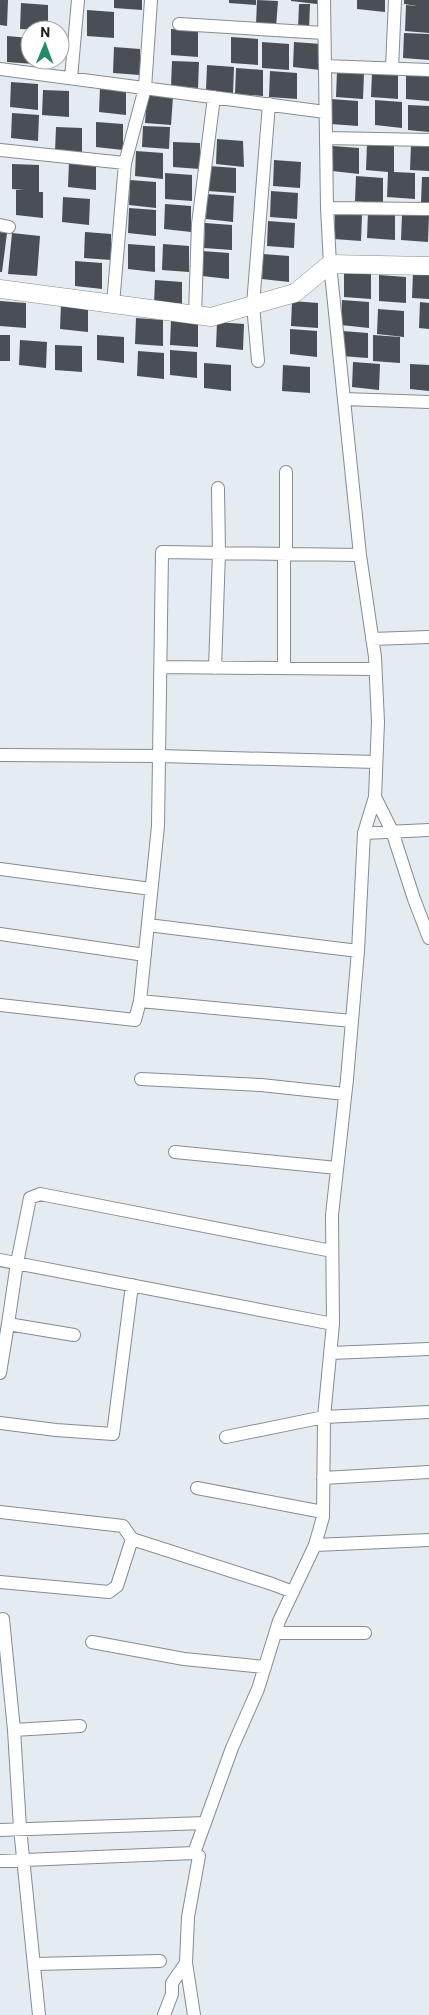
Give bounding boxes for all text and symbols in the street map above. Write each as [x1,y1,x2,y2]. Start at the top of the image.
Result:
north arrow [20,20,70,70]
text: N [40,24,50,40]

